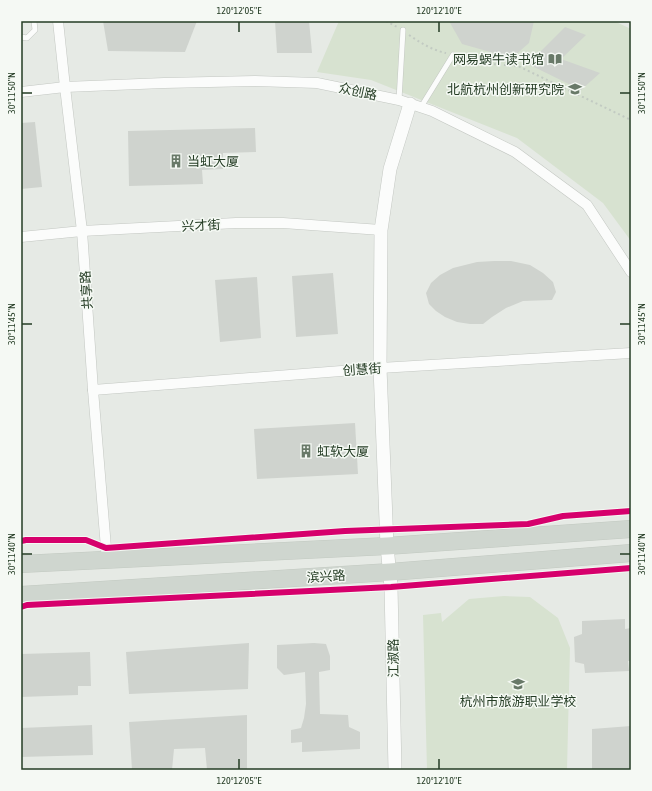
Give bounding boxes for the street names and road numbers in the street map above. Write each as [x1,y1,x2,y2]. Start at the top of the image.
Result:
street label: 众创路 [337,80,379,103]
street label: 兴才街 [181,217,221,234]
street label: 共享路 [78,270,95,310]
street label: 创慧街 [342,361,382,378]
street label: 滨兴路 [306,568,346,585]
street label: 江淑路 [386,638,401,678]

